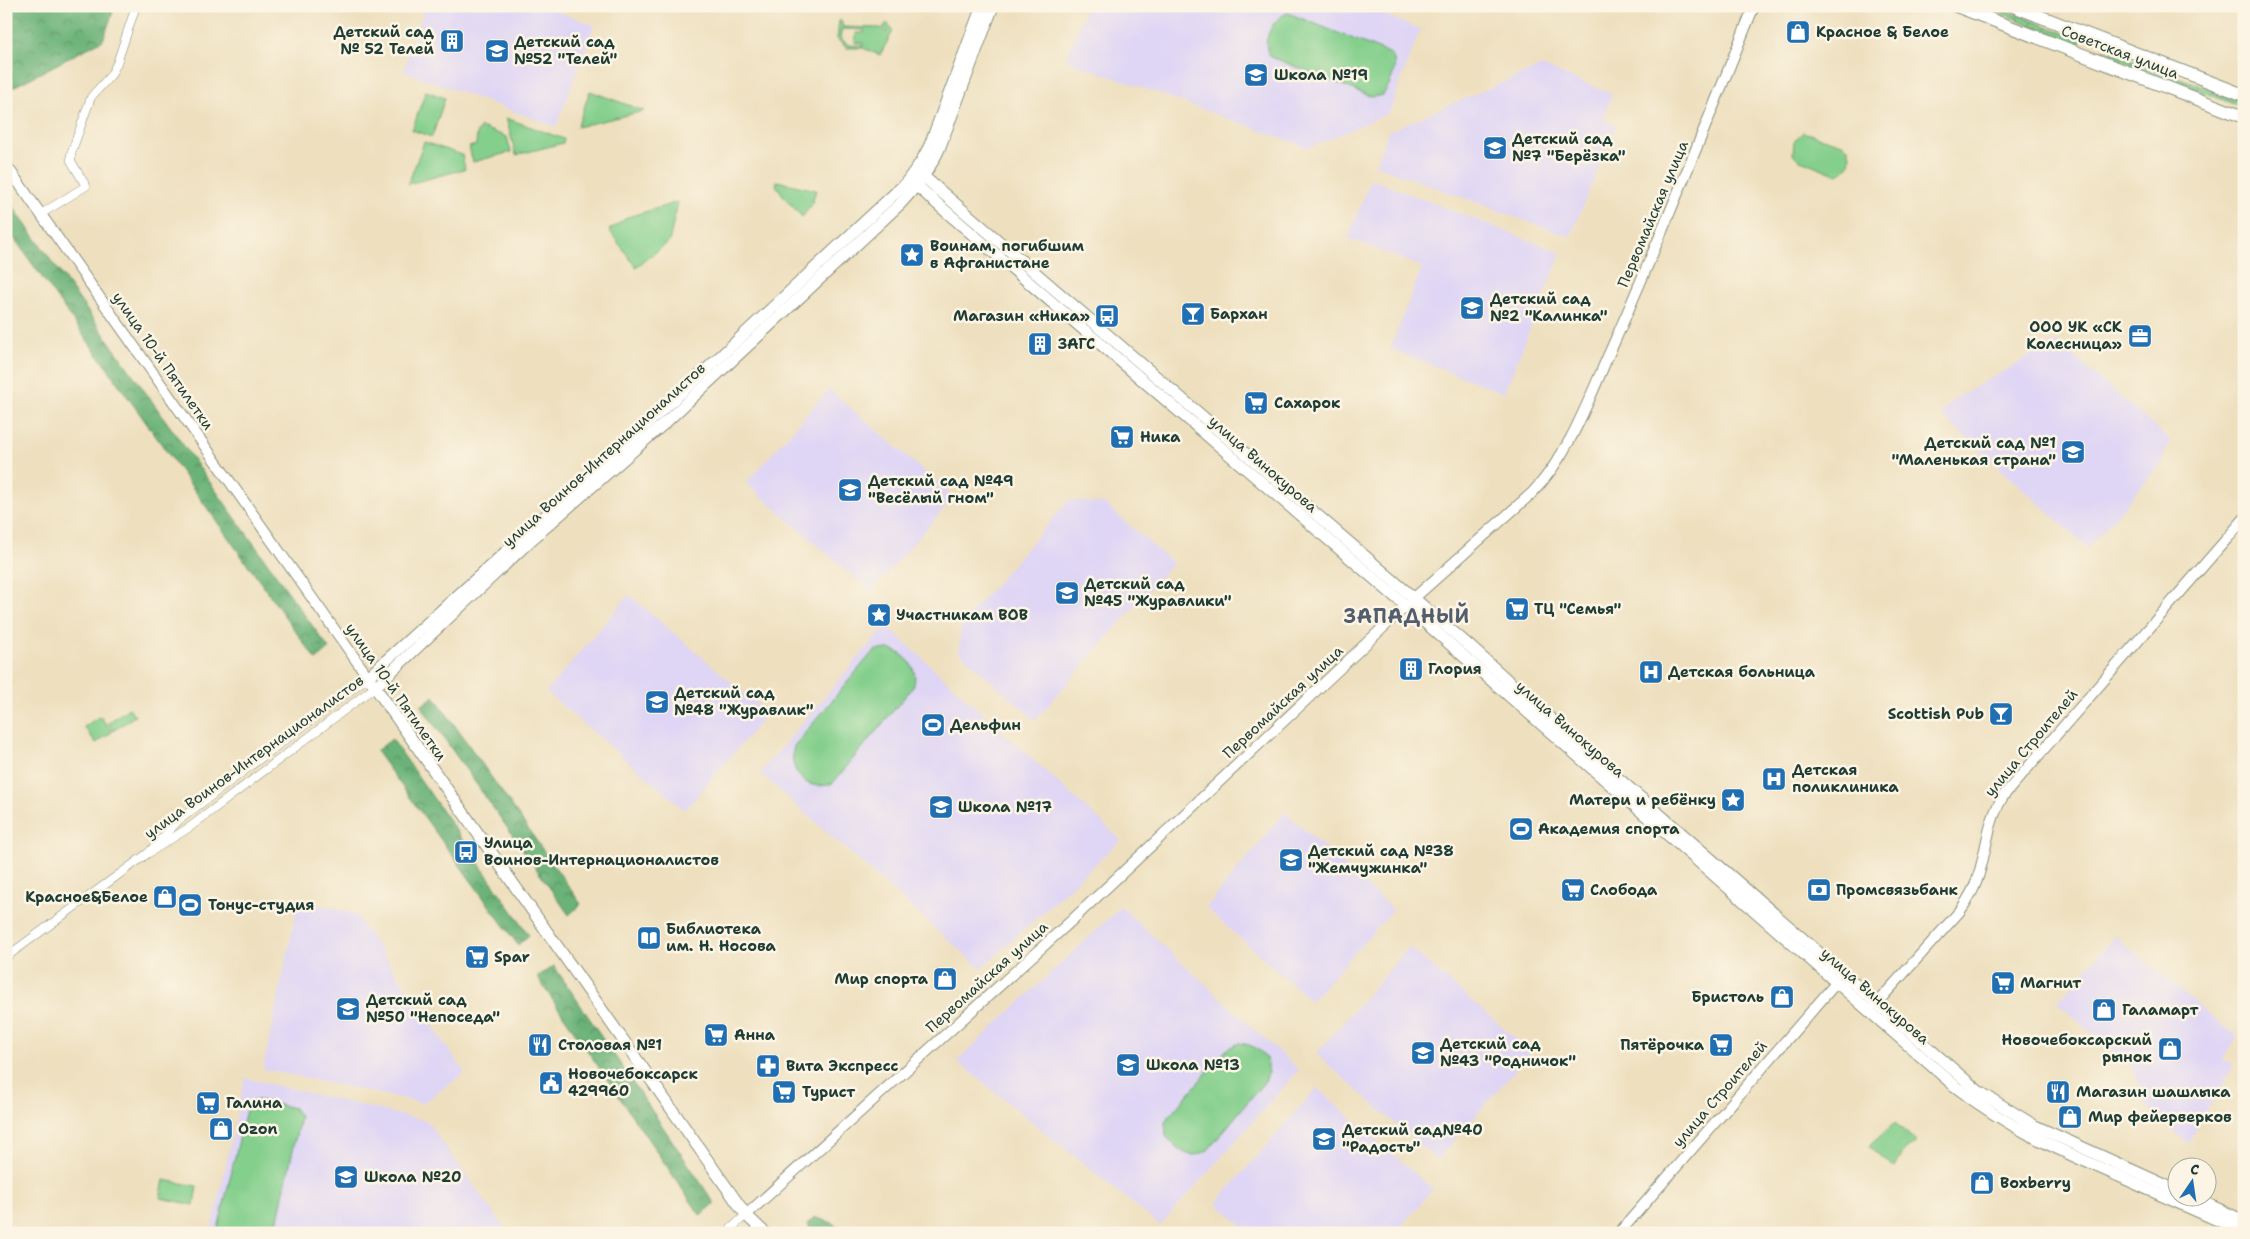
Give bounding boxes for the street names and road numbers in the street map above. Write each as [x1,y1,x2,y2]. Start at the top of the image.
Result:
street label: Советская улица [2058,20,2182,84]
street label: Первомайская улица [1613,137,1693,290]
street label: улица 10-й Пятилетки [108,288,218,434]
street label: улица Воинов-Интернационалистов [498,358,710,552]
street label: улица Винокурова [1204,411,1322,517]
street label: улица 10-й Пятилетки [341,619,451,765]
street label: Первомайская улица [1219,641,1348,763]
street label: улица Воинов-Интернационалистов [140,670,368,843]
street label: улица Винокурова [1511,676,1629,782]
street label: улица Строителей [1980,685,2082,801]
street label: Первомайская улица [922,916,1053,1037]
street label: улица Винокурова [1816,943,1934,1049]
street label: улица Строителей [1668,1036,1772,1151]

